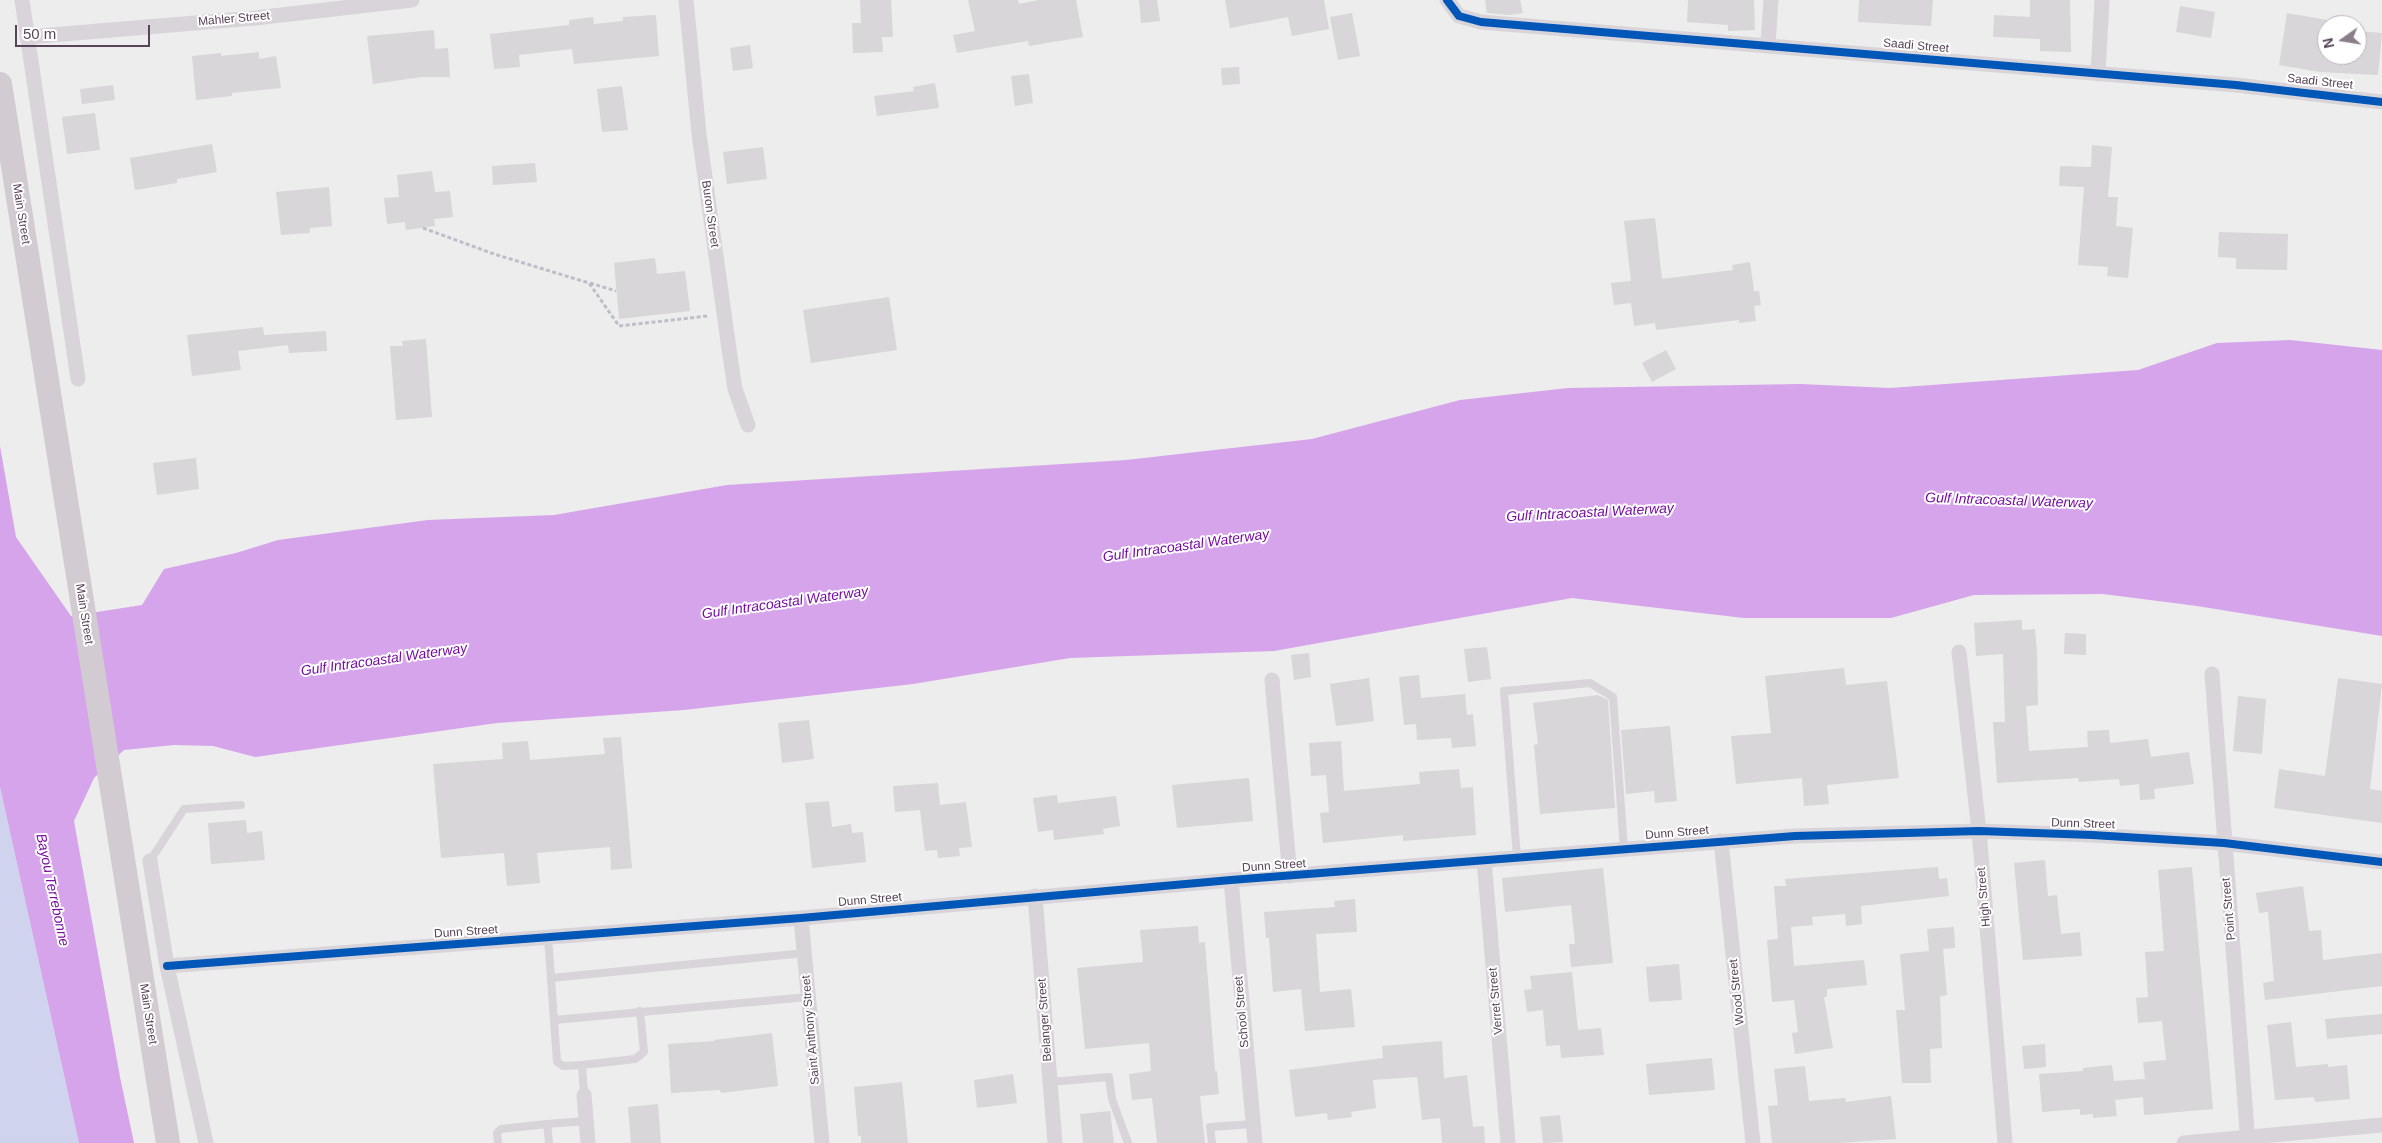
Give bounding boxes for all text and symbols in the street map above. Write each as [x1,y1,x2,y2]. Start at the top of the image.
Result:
street label: Mahler Street [197,9,271,29]
scale bar [18,15,152,47]
north arrow [2317,15,2367,65]
text: 50 m [23,25,56,42]
street label: Saadi Street [1882,36,1950,56]
text: N [2319,36,2337,50]
street label: Saadi Street [2286,71,2354,93]
street label: Buron Street [698,180,722,248]
street label: Main Street [9,183,33,245]
water label: Gulf Intracoastal Waterway [1925,490,2093,512]
water label: Gulf Intracoastal Waterway [1506,500,1674,526]
water label: Gulf Intracoastal Waterway [1102,526,1270,566]
street label: Main Street [72,583,96,645]
water label: Gulf Intracoastal Waterway [701,583,869,623]
water label: Gulf Intracoastal Waterway [300,640,468,680]
street label: Dunn Street [2051,816,2115,832]
street label: Dunn Street [1644,823,1710,843]
water label: Bayou Terrebonne [32,832,72,948]
street label: Dunn Street [1242,857,1306,875]
street label: High Street [1974,866,1994,928]
street label: Point Street [2219,877,2239,941]
street label: Dunn Street [837,890,903,910]
street label: Dunn Street [434,923,498,941]
street label: Wood Street [1726,958,1748,1026]
street label: Verret Street [1486,967,1506,1035]
street label: Saint Anthony Street [799,975,823,1085]
street label: School Street [1232,975,1252,1049]
street label: Belanger Street [1035,978,1055,1062]
street label: Main Street [136,983,160,1045]

